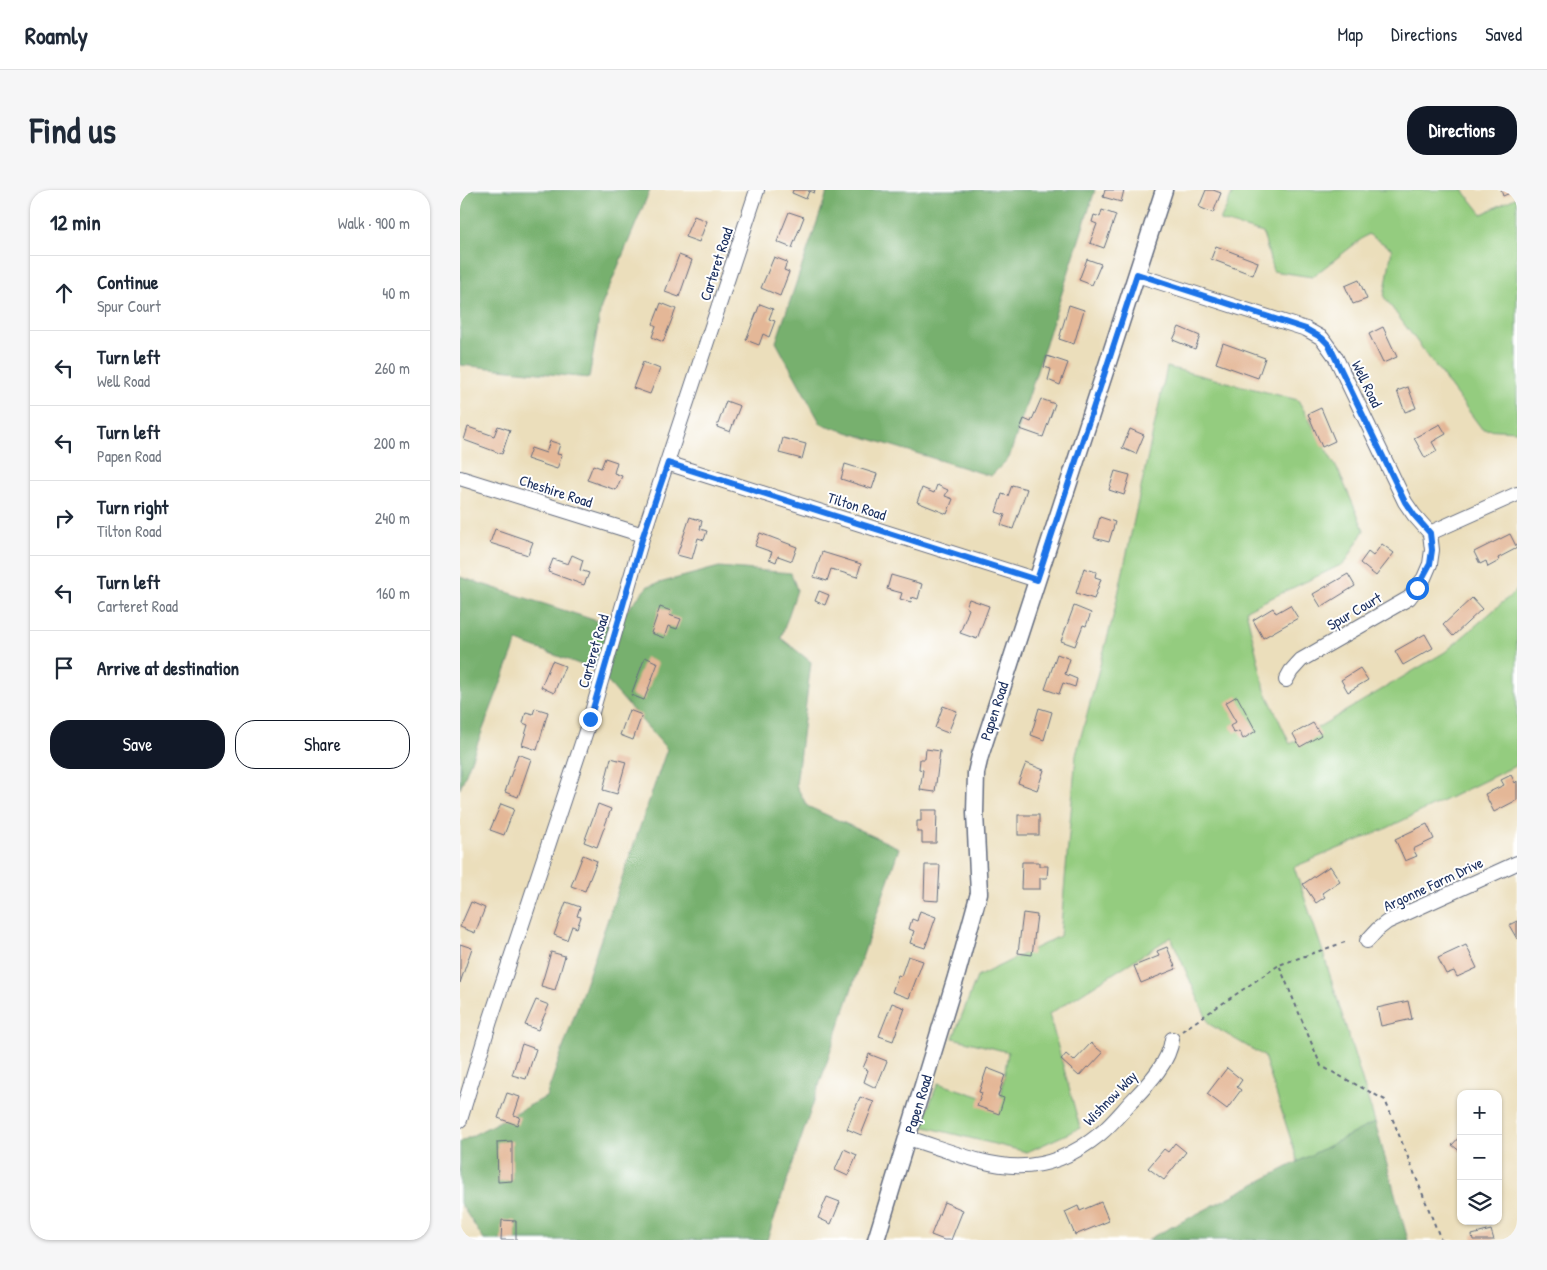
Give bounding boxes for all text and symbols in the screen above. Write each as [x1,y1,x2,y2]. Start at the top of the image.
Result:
text: Roamly [25,19,88,51]
text: Map [1338,22,1363,47]
text: Directions [1391,22,1457,47]
text: Saved [1485,22,1522,47]
button: Directions [1407,106,1517,155]
text: Find us [30,107,116,154]
text: 12 min [50,208,101,237]
text: Walk · 900 m [338,212,410,234]
street label: Carteret Road [694,225,738,303]
text: Continue [97,269,158,295]
icon: ahead [50,279,78,307]
text: 40 m [382,282,410,304]
text: Spur Court [97,295,161,317]
text: Turn left [97,344,160,370]
icon: left [50,354,78,382]
text: 260 m [374,357,410,379]
street label: Well Road [1347,357,1387,411]
text: Well Road [97,370,150,392]
text: Turn left [97,419,160,445]
icon: left [50,429,78,457]
text: 200 m [374,432,410,454]
text: Papen Road [97,445,161,467]
street label: Cheshire Road [517,469,595,513]
street label: Tilton Road [825,487,889,525]
text: Turn right [97,494,168,520]
icon: right [50,504,78,532]
text: 240 m [375,507,410,529]
text: Tilton Road [97,520,161,542]
text: Turn left [97,569,160,595]
route start [1406,577,1429,600]
icon: left [50,579,78,607]
text: 160 m [376,582,410,604]
street label: Spur Court [1323,587,1386,635]
text: Carteret Road [97,595,178,617]
street label: Carteret Road [572,611,614,690]
icon: arrive [50,654,78,682]
text: Arrive at destination [97,655,239,681]
street label: Papen Road [975,679,1013,743]
route end [579,708,602,731]
button: Save [50,720,225,769]
button: Share [235,720,410,769]
street label: Argonne Farm Drive [1380,852,1486,916]
street label: Wishnow Way [1078,1066,1142,1130]
street label: Papen Road [899,1072,937,1136]
map controls [1457,1090,1502,1225]
button: + [1457,1090,1502,1135]
button: − [1457,1135,1502,1180]
button: layers [1457,1180,1502,1225]

